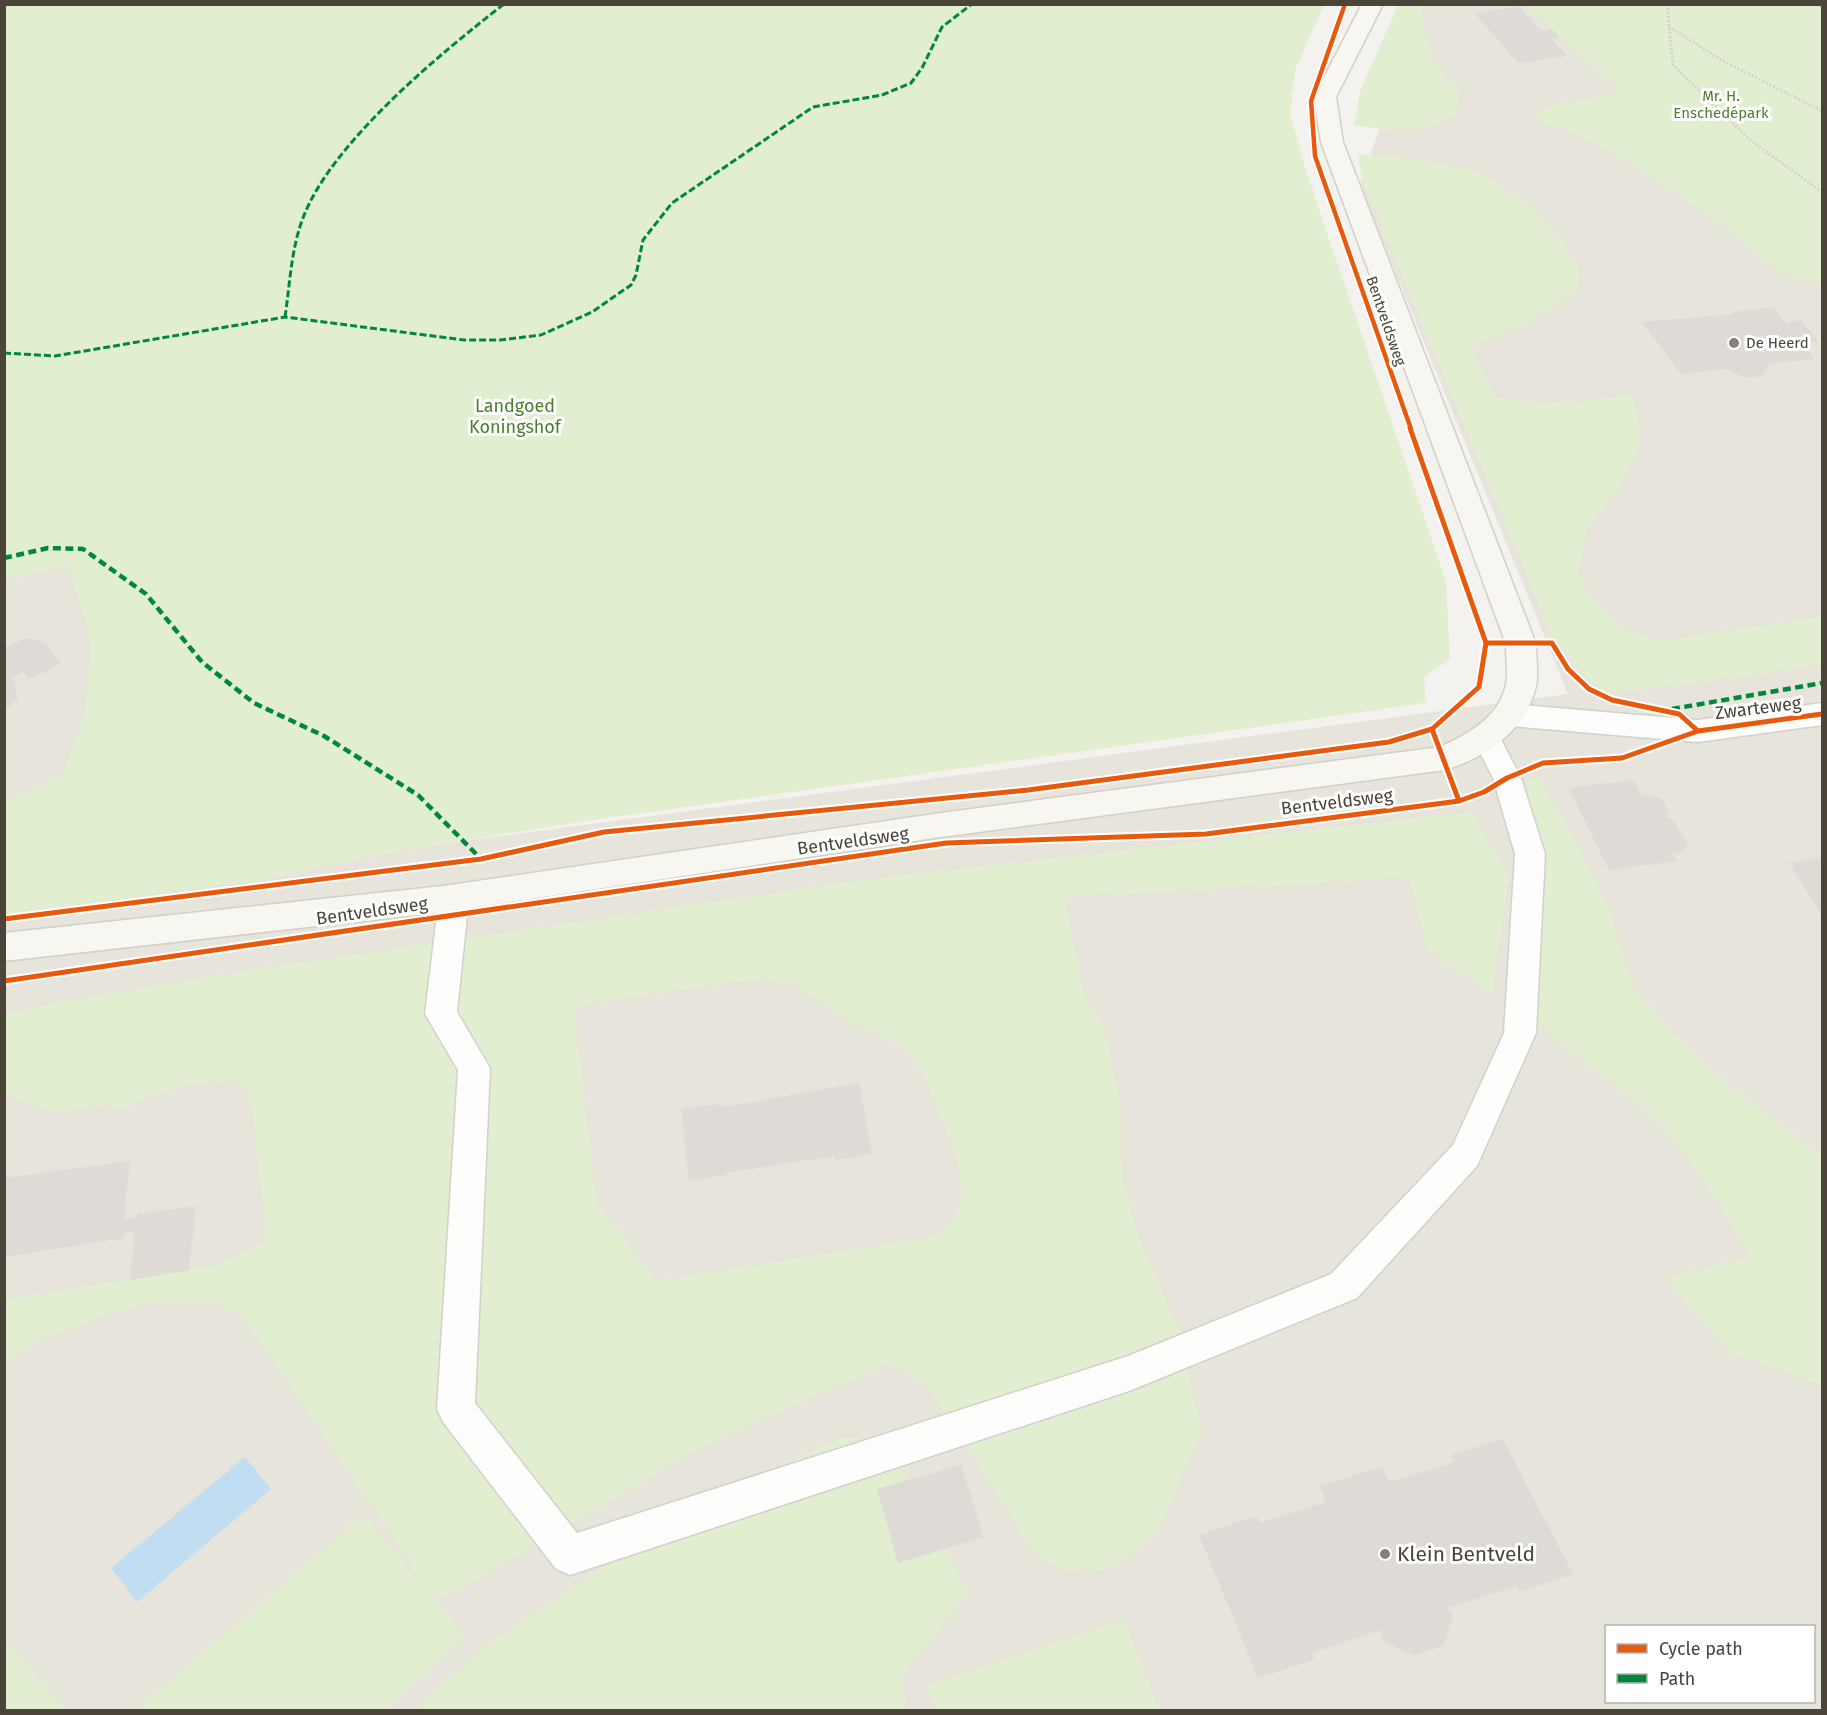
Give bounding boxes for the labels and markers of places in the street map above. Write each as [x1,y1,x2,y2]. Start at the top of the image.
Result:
place label: De Heerd [1746,334,1809,352]
marker: De Heerd [1727,336,1741,350]
place label: Klein Bentveld [1397,1541,1535,1567]
marker: Klein Bentveld [1378,1547,1392,1561]

